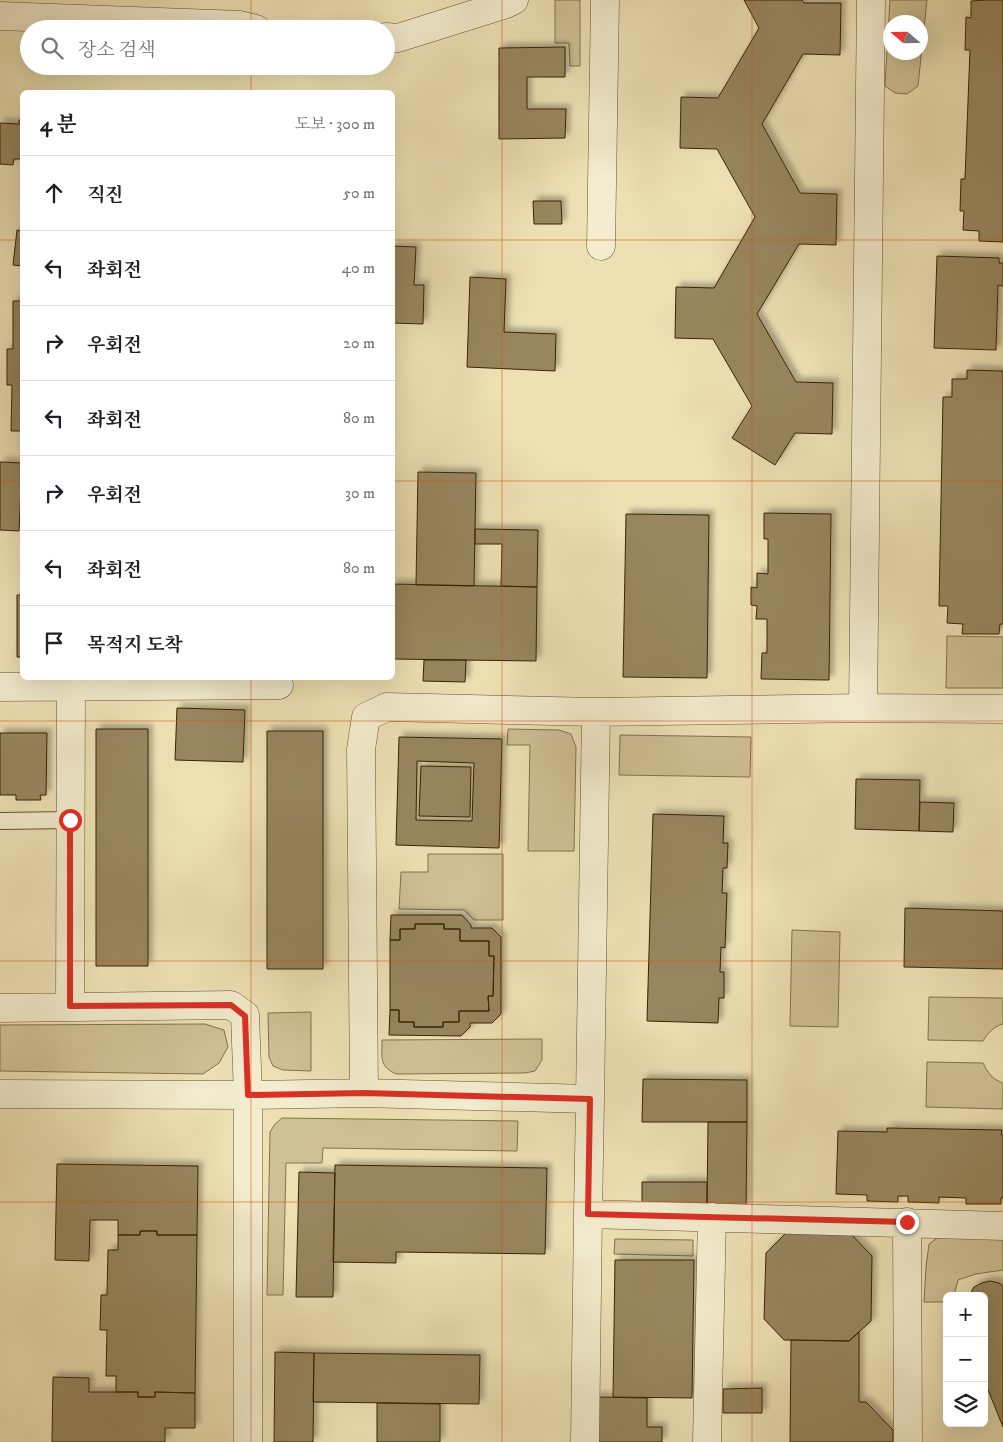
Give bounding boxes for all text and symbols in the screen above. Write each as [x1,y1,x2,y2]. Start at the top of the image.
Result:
north arrow [883,15,928,60]
search box [20,20,395,75]
icon: search [38,34,66,62]
text: 장소 검색 [78,39,156,62]
text: 4 분 [40,112,77,138]
text: 도보 · 300 m [295,114,375,134]
icon: ahead [40,179,68,207]
text: 50 m [343,183,375,203]
text: 직진 [87,184,124,207]
icon: left [40,254,68,282]
text: 40 m [342,258,375,278]
text: 좌회전 [87,259,142,282]
icon: right [40,329,68,357]
text: 20 m [343,333,375,353]
text: 우회전 [87,334,142,357]
icon: left [40,404,68,432]
text: 80 m [343,408,375,428]
text: 좌회전 [87,409,142,432]
icon: right [40,479,68,507]
text: 30 m [345,483,375,503]
text: 우회전 [87,484,142,507]
icon: left [40,554,68,582]
text: 80 m [343,558,375,578]
text: 좌회전 [87,559,142,582]
icon: arrive [40,629,68,657]
text: 목적지 도착 [87,634,183,657]
route start [59,809,82,832]
route end [896,1211,919,1234]
map controls [943,1292,988,1427]
button: + [943,1292,988,1337]
button: − [943,1337,988,1382]
button: layers [943,1382,988,1427]

